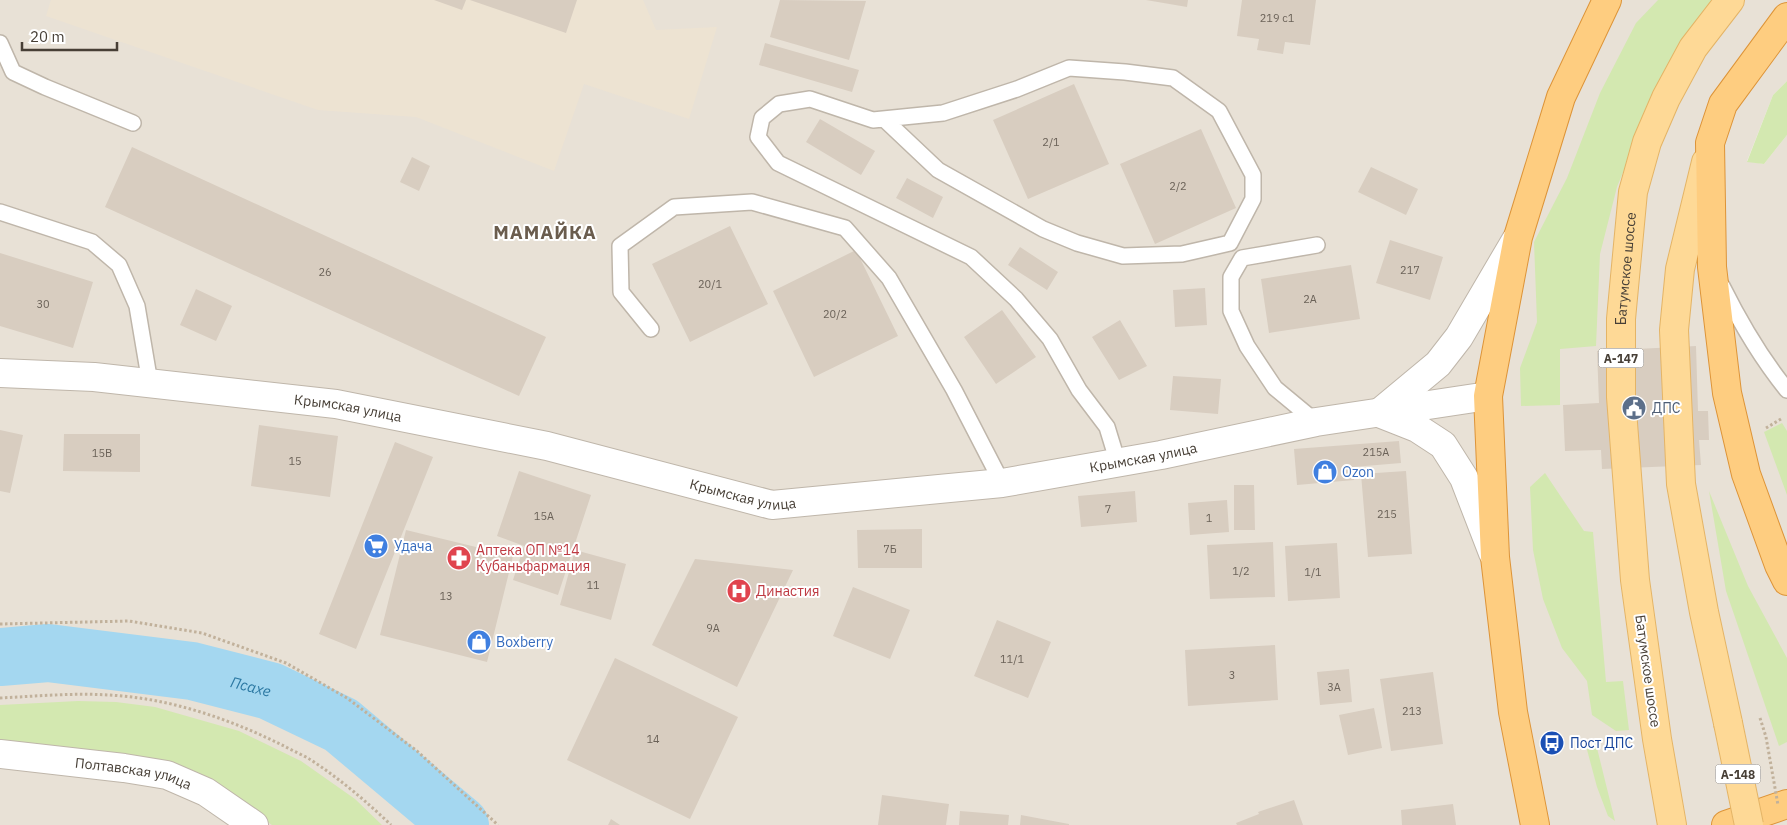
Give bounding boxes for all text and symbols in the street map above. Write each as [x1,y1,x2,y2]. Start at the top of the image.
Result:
house number: 219 с1 [1260,11,1295,25]
scale bar [22,20,118,52]
text: 20 m [30,27,65,46]
house number: 2/1 [1042,135,1060,149]
house number: 2/2 [1169,179,1187,193]
street label: Батумское шоссе [1612,211,1640,325]
district label: МАМАЙКА [493,220,597,244]
house number: 217 [1400,263,1420,277]
house number: 26 [318,265,332,279]
house number: 20/1 [698,277,722,291]
house number: 2А [1303,292,1317,306]
house number: 30 [36,297,50,311]
house number: 20/2 [823,307,847,321]
road number: А-147 [1598,348,1644,368]
street label: Крымская улица [293,390,404,426]
public building icon: ДПС [1621,395,1647,421]
place label: ДПС [1652,399,1681,417]
street label: Крымская улица [1088,438,1199,476]
house number: 215А [1363,445,1389,459]
house number: 15В [92,446,112,460]
house number: 15 [288,454,302,468]
shop icon: Ozon [1312,459,1338,485]
place label: Ozon [1342,463,1374,481]
street label: Крымская улица [688,475,797,514]
house number: 7 [1105,502,1111,516]
house number: 215 [1377,507,1397,521]
house number: 15А [534,509,554,523]
house number: 1 [1206,511,1213,525]
supermarket icon: Удача [363,533,389,559]
place label: Удача [394,537,433,555]
place label: Аптека ОП №14 Кубаньфармация [476,541,590,575]
house number: 7Б [883,542,897,556]
pharmacy icon: Аптека ОП №14 Кубаньфармация [446,545,472,571]
house number: 1/2 [1232,564,1250,578]
house number: 1/1 [1304,565,1322,579]
house number: 11 [586,578,600,592]
hospital icon: Династия [726,578,752,604]
place label: Династия [756,582,820,600]
house number: 13 [439,589,453,603]
street label: Батумское шоссе [1631,614,1665,729]
house number: 9А [706,621,720,635]
shop icon: Boxberry [466,629,492,655]
place label: Boxberry [496,633,553,651]
house number: 11/1 [1000,652,1024,666]
house number: 3 [1229,668,1235,682]
water label: Псахе [229,672,273,700]
house number: 3А [1327,680,1341,694]
house number: 213 [1402,704,1422,718]
bus stop icon: Пост ДПС [1539,730,1565,756]
house number: 14 [646,732,660,746]
place label: Пост ДПС [1570,734,1633,752]
street label: Полтавская улица [74,754,195,794]
road number: А-148 [1716,764,1760,784]

